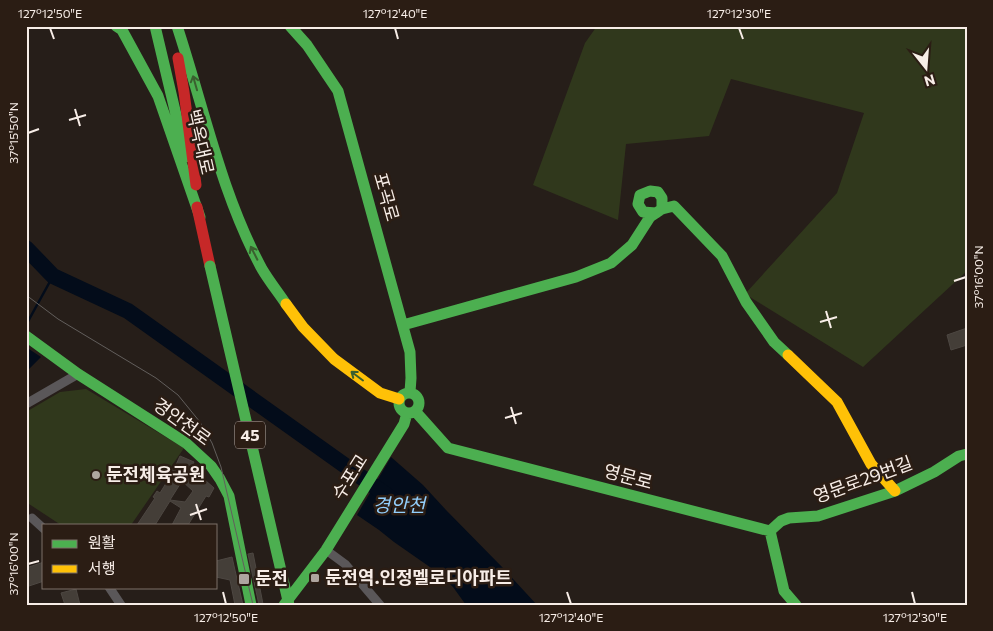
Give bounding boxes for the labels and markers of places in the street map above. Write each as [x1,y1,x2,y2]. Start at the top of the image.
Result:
place label: 둔전체육공원 [106,463,205,485]
marker: 둔전체육공원 [90,469,102,481]
place label: 둔전역.인정멜로디아파트 [325,566,512,588]
place label: 둔전 [255,567,288,589]
marker: 둔전 [237,572,251,586]
marker: 둔전역.인정멜로디아파트 [309,572,321,584]

